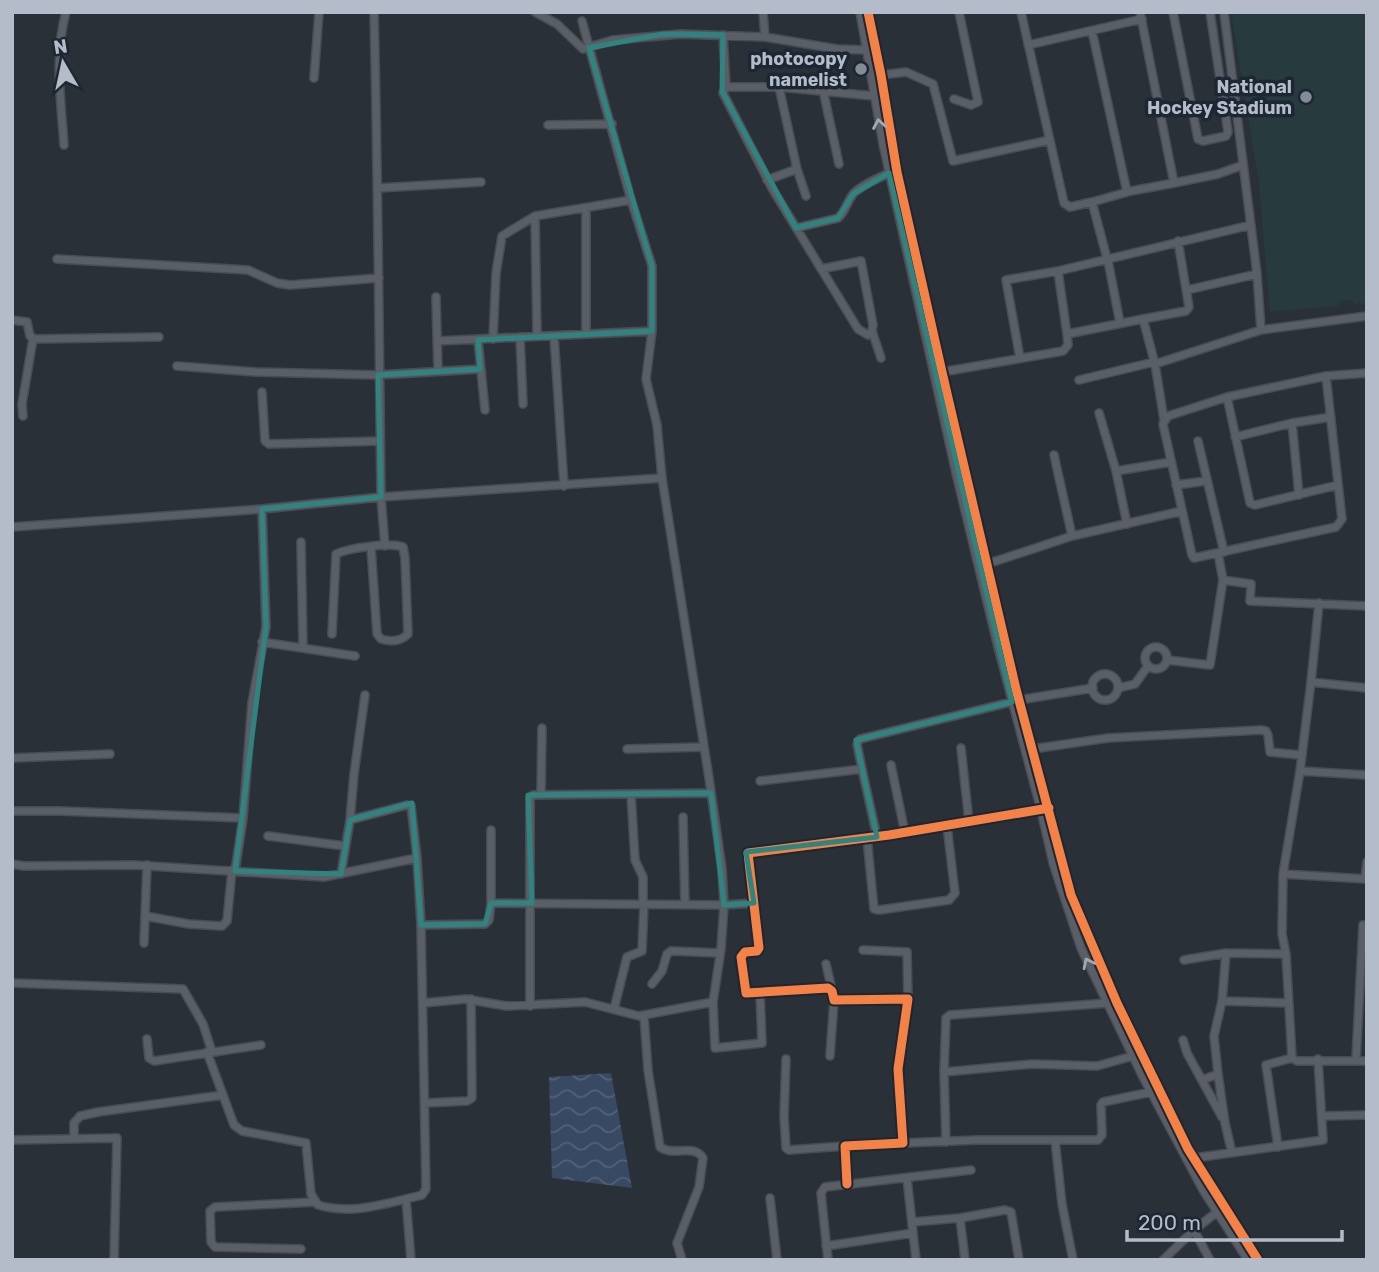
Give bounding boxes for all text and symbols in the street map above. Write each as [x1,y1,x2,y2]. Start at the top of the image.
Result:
north arrow [28,28,98,98]
text: N [52,34,69,59]
place label: photocopy namelist [750,48,847,91]
marker: photocopy namelist [853,61,869,77]
place label: National Hockey Stadium [1147,76,1292,119]
marker: National Hockey Stadium [1298,89,1314,105]
one-way arrow [873,119,888,131]
one-way arrow [1083,957,1097,970]
scale bar [1127,1198,1342,1242]
text: 200 m [1138,1210,1201,1235]

